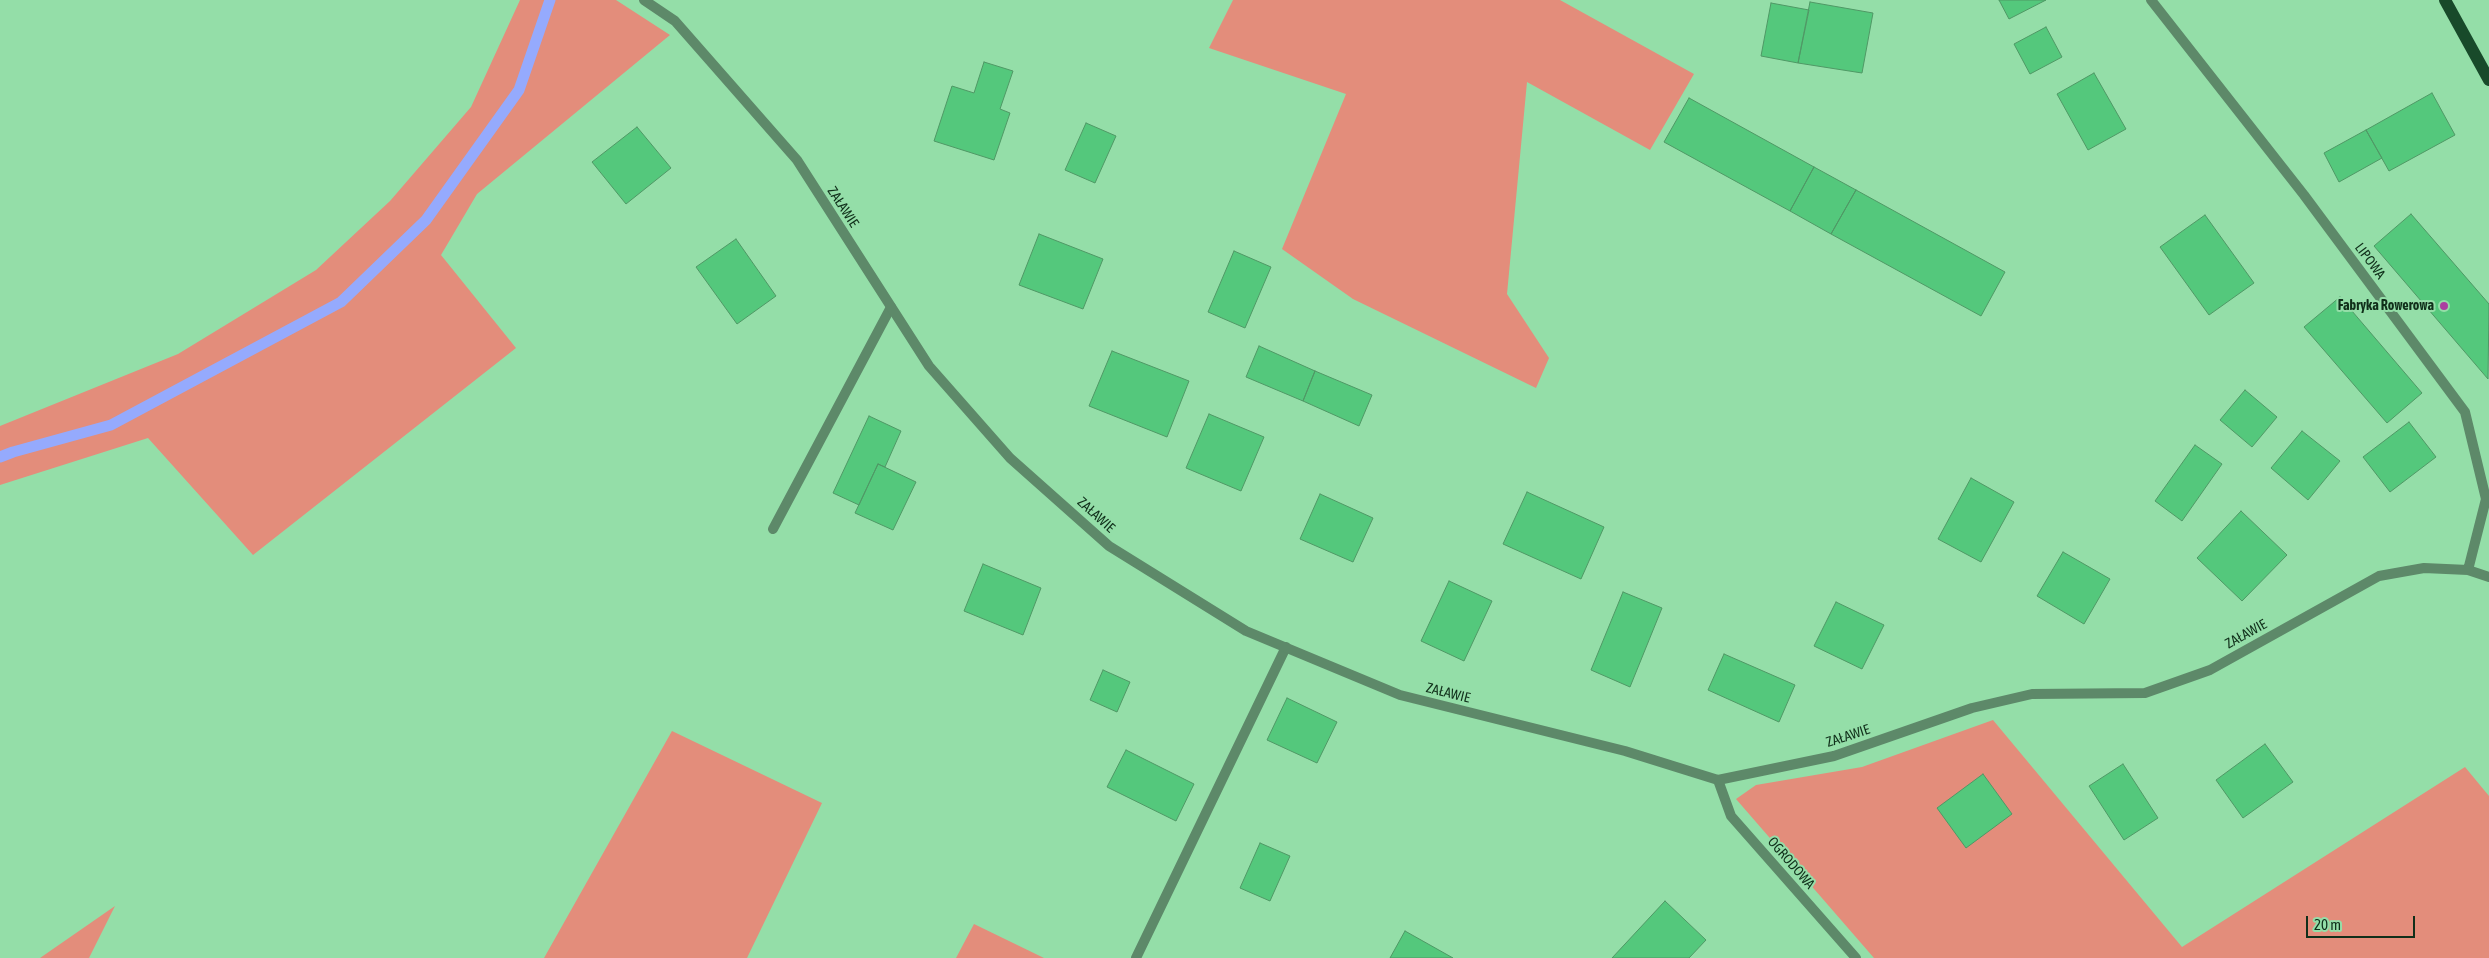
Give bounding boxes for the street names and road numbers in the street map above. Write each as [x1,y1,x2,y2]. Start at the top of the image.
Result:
street label: ZAŁAWIE [824,184,862,230]
street label: LIPOWA [2351,240,2389,282]
street label: ZAŁAWIE [1074,494,1118,536]
street label: ZAŁAWIE [2222,616,2270,652]
street label: ZAŁAWIE [1424,679,1472,707]
street label: ZAŁAWIE [1824,721,1872,751]
street label: OGRODOWA [1764,834,1818,892]

